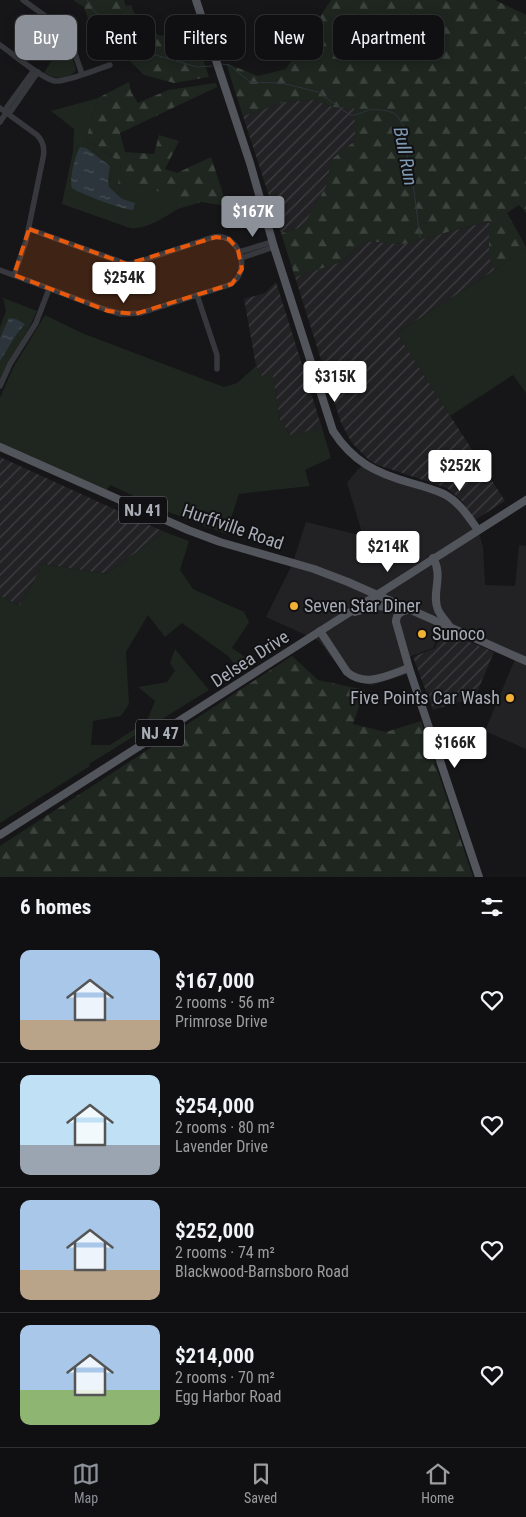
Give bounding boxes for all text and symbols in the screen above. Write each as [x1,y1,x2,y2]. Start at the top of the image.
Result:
chip: Buy [15,15,77,60]
chip: Rent [87,15,155,60]
chip: Filters [165,15,245,60]
chip: New [255,15,323,60]
chip: Apartment [333,15,444,60]
water label: Bull Run [389,125,422,187]
pin: $167K [218,196,288,238]
text: $167K [232,202,274,221]
pin: $254K [89,262,159,304]
text: $254K [103,268,145,287]
pin: $315K [300,360,370,403]
text: $315K [314,367,356,386]
pin: $252K [425,450,495,492]
text: $252K [439,456,481,475]
road number: NJ 41 [119,496,167,524]
street label: Hurffville Road [180,499,287,554]
pin: $214K [353,530,423,573]
text: $214K [367,537,409,556]
place label: Seven Star Diner [304,595,421,616]
marker: Seven Star Diner [288,600,300,612]
place label: Sunoco [432,623,485,644]
street label: Delsea Drive [207,626,292,691]
marker: Sunoco [416,628,428,640]
place label: Five Points Car Wash [350,687,500,708]
marker: Five Points Car Wash [504,692,516,704]
road number: NJ 47 [136,720,184,746]
pin: $166K [420,726,490,769]
text: $166K [434,733,476,752]
icon: filters [478,893,506,921]
text: 6 homes [20,895,91,919]
text: $167,000 [175,969,254,993]
icon: home [60,970,120,1030]
icon: heart [478,986,506,1014]
text: 2 rooms · 56 m² [175,993,275,1012]
text: Primrose Drive [175,1012,268,1031]
text: $254,000 [175,1094,254,1118]
icon: home [60,1095,120,1155]
icon: heart [478,1111,506,1139]
text: 2 rooms · 80 m² [175,1118,275,1137]
text: Lavender Drive [175,1137,268,1156]
text: $252,000 [175,1219,254,1243]
icon: home [60,1220,120,1280]
icon: heart [478,1236,506,1264]
text: 2 rooms · 74 m² [175,1243,275,1262]
text: Blackwood-Barnsboro Road [175,1262,349,1281]
text: $214,000 [175,1344,254,1368]
icon: home [60,1345,120,1405]
icon: heart [478,1361,506,1389]
text: 2 rooms · 70 m² [175,1368,275,1387]
text: Egg Harbor Road [175,1387,281,1406]
tab: Map [72,1460,100,1506]
tab: Saved [244,1460,277,1506]
tab: Home [421,1460,454,1506]

